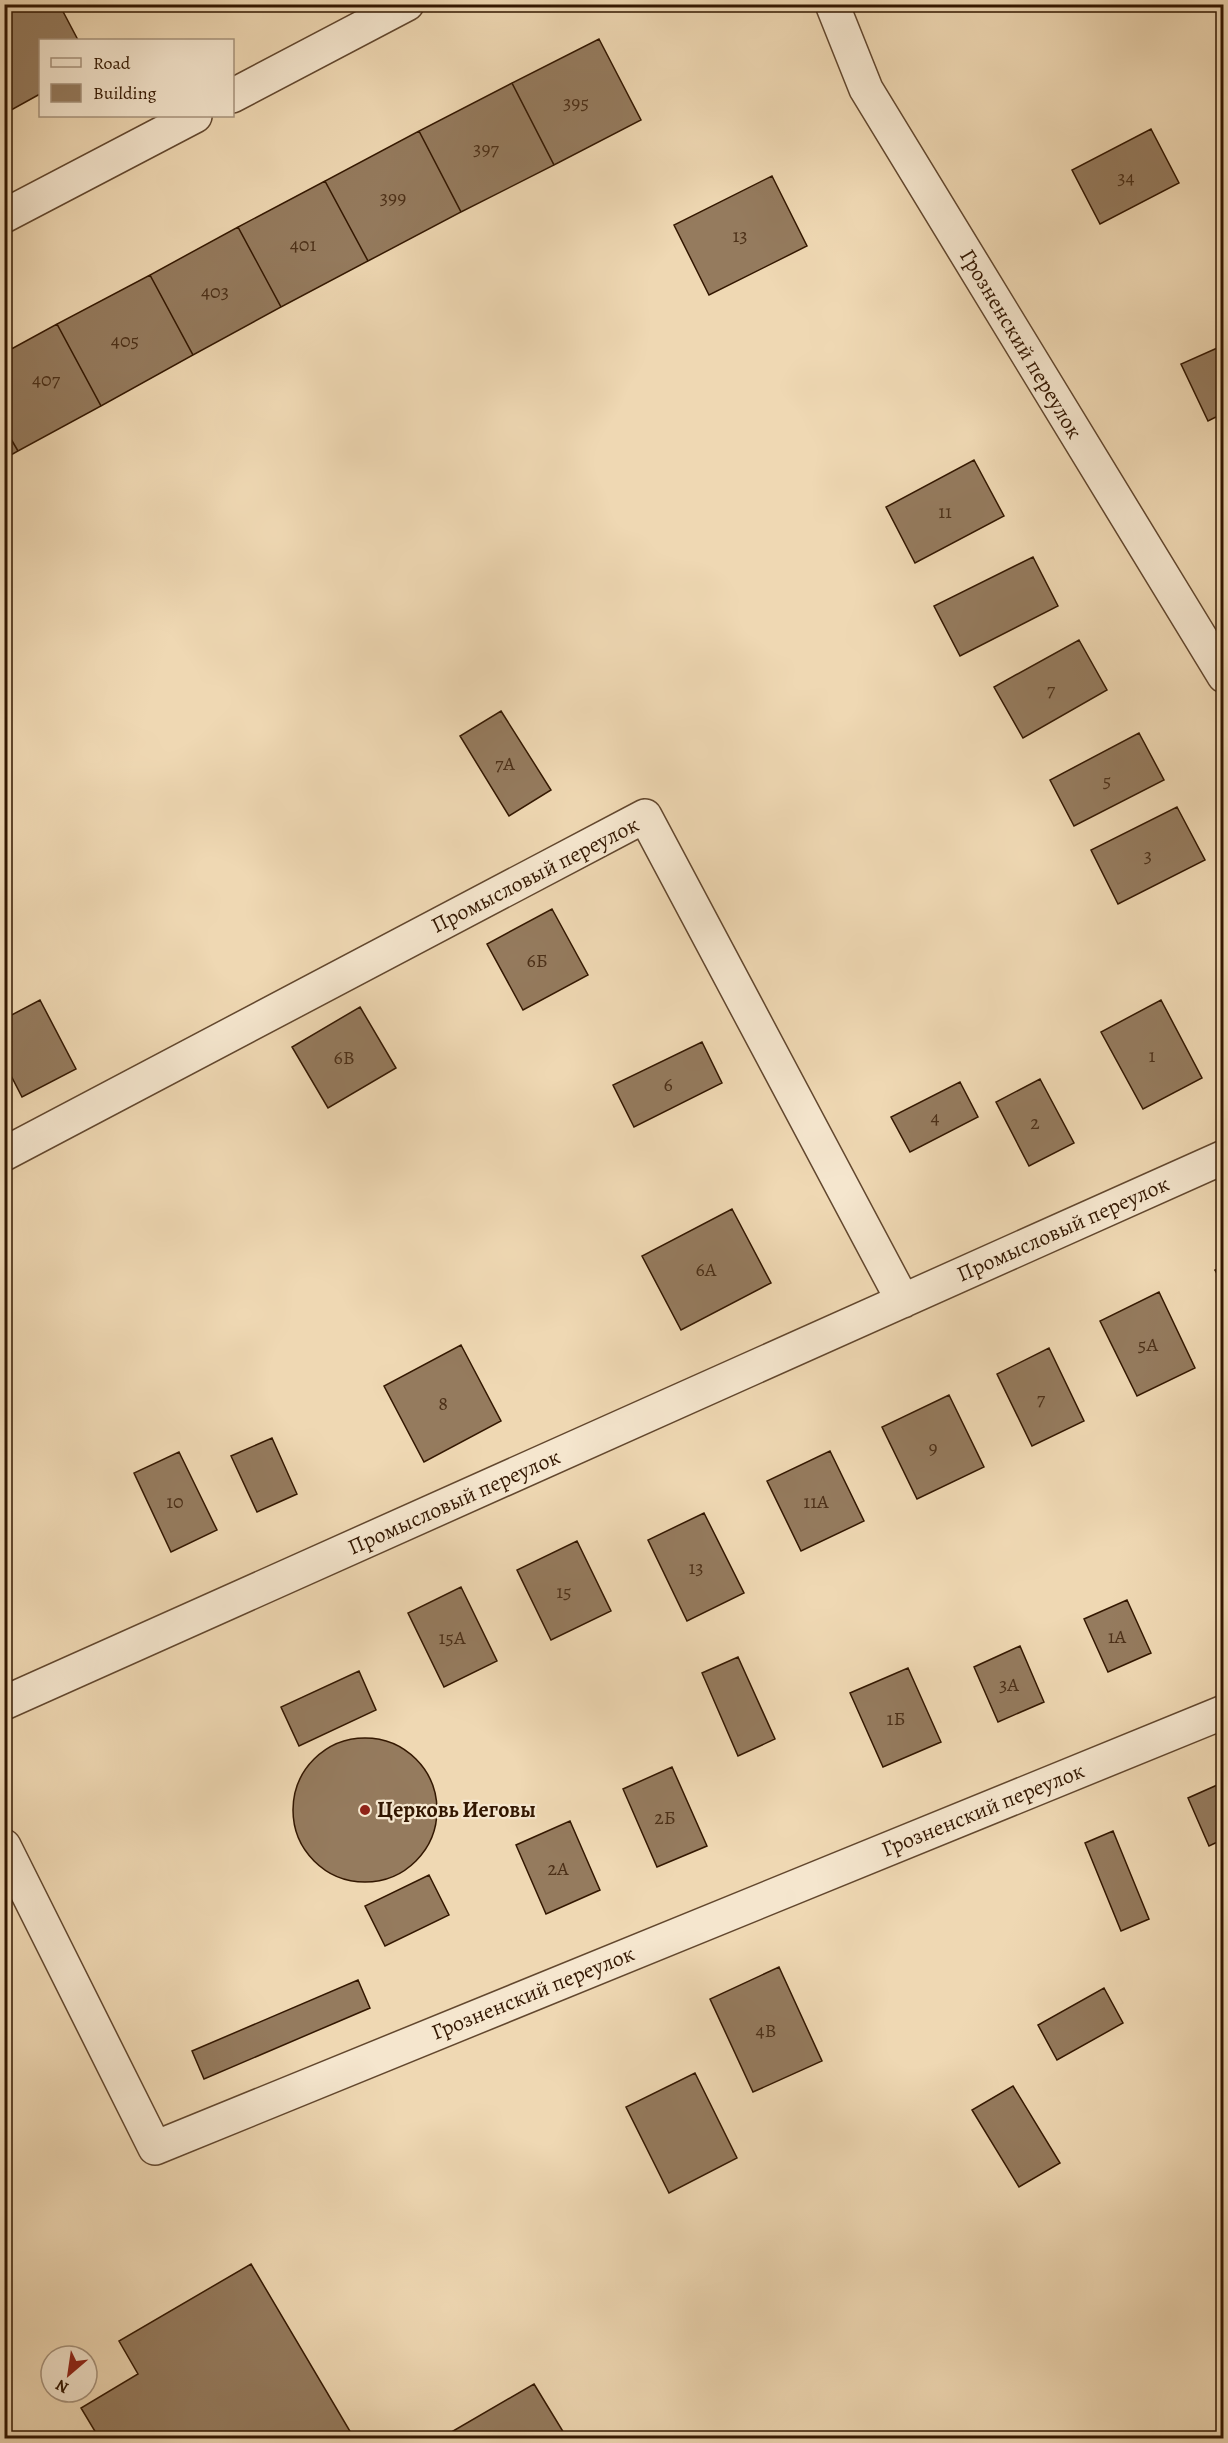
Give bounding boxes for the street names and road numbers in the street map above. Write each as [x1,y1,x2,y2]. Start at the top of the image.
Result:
street label: Грозненский переулок [952,244,1090,444]
street label: Промысловый переулок [426,810,644,940]
street label: Промысловый переулок [952,1169,1174,1289]
street label: Промысловый переулок [343,1442,565,1562]
street label: Грозненский переулок [877,1756,1089,1864]
street label: Грозненский переулок [427,1939,639,2047]

